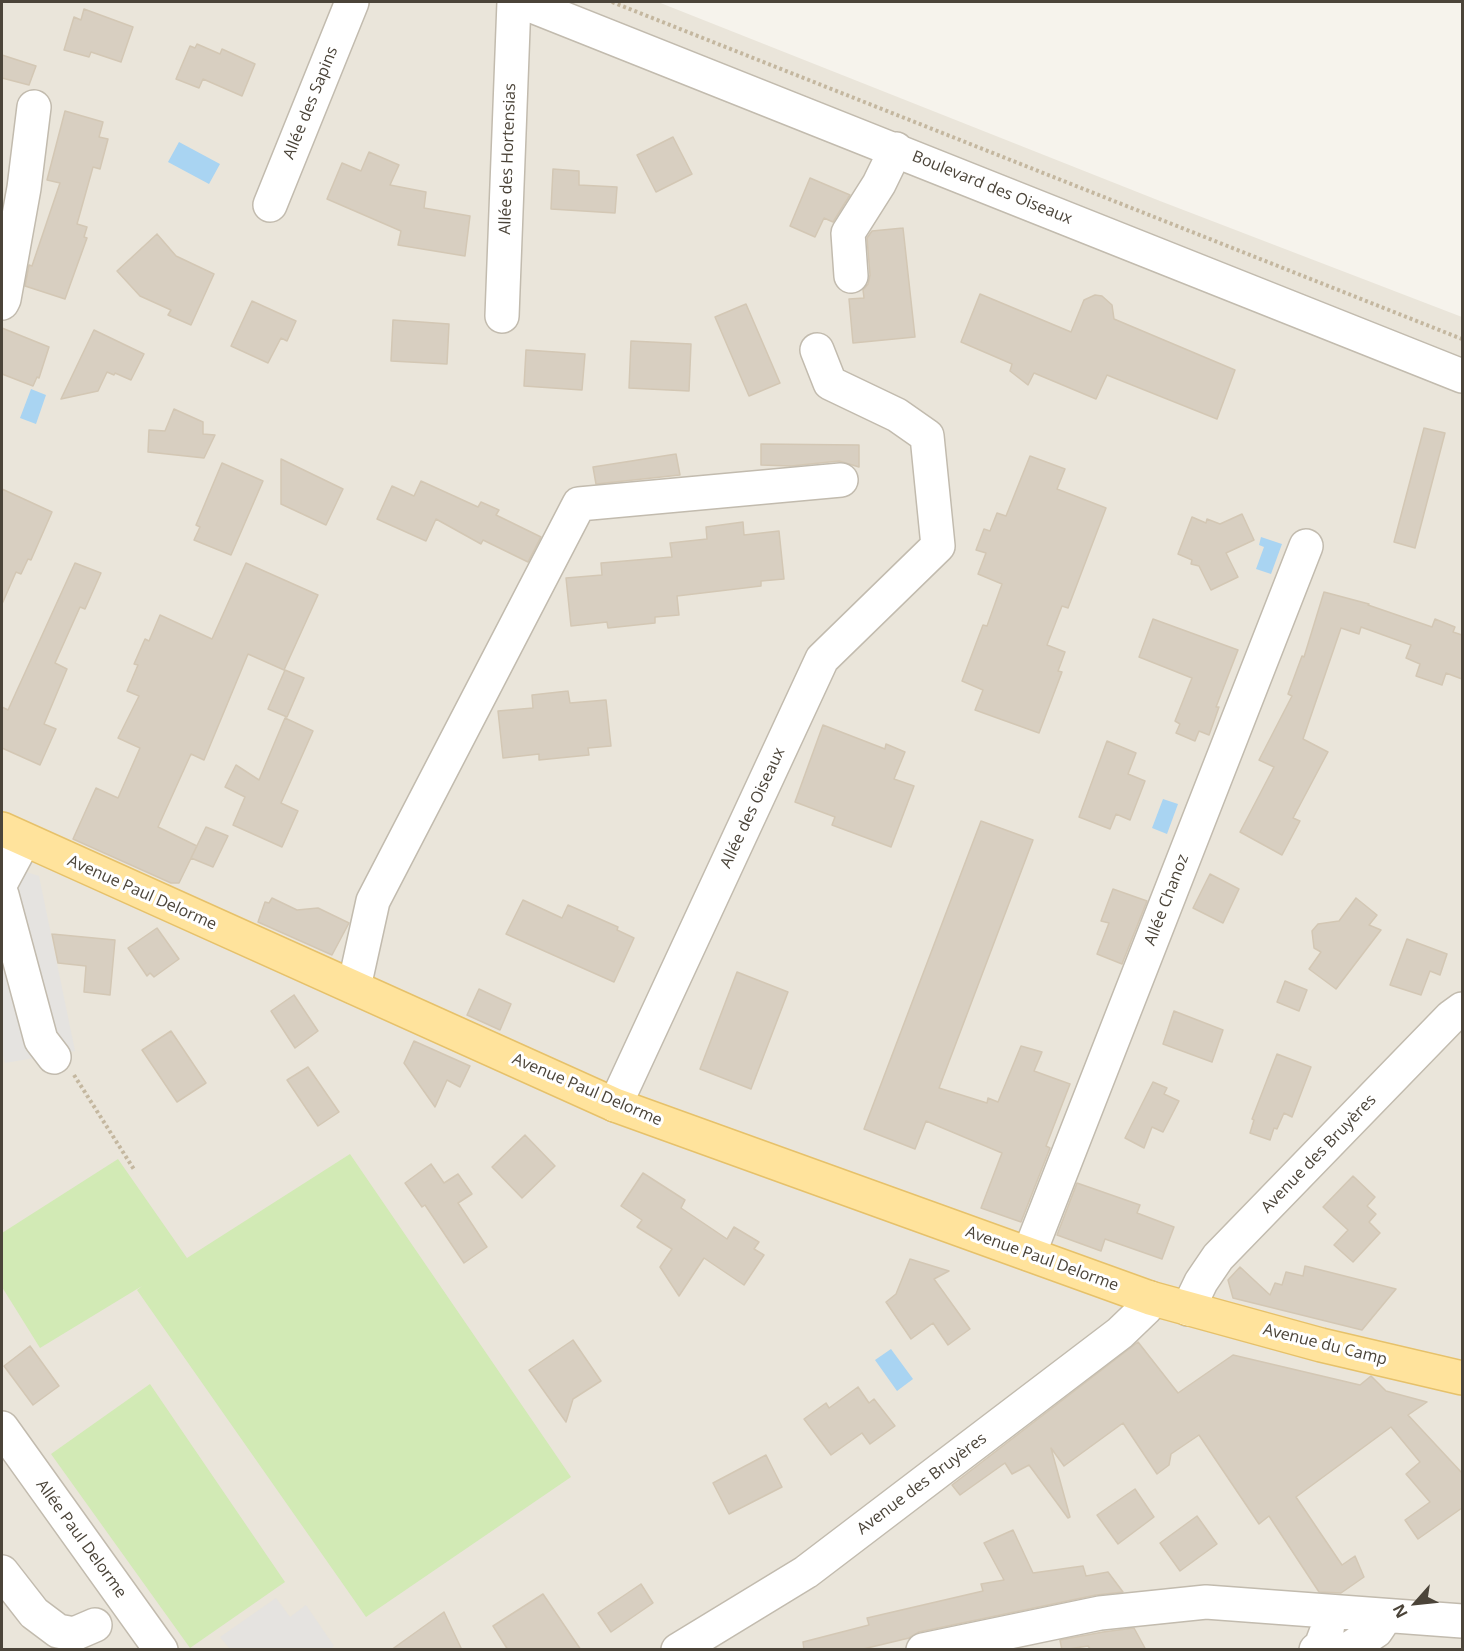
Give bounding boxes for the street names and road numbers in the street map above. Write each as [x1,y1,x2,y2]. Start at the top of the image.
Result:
street label: Allée des Sapins [280,44,342,162]
street label: Allée des Hortensias [496,83,520,235]
street label: Boulevard des Oiseaux [909,147,1075,229]
street label: Allée des Oiseaux [717,745,789,871]
street label: Avenue Paul Delorme [65,851,219,935]
street label: Allée Chanoz [1141,852,1193,948]
street label: Avenue Paul Delorme [509,1050,665,1130]
street label: Avenue des Bruyères [1257,1091,1381,1217]
street label: Avenue Paul Delorme [963,1222,1121,1296]
street label: Avenue du Camp [1261,1320,1389,1370]
street label: Avenue des Bruyères [853,1429,991,1539]
street label: Allée Paul Delorme [32,1476,130,1602]

